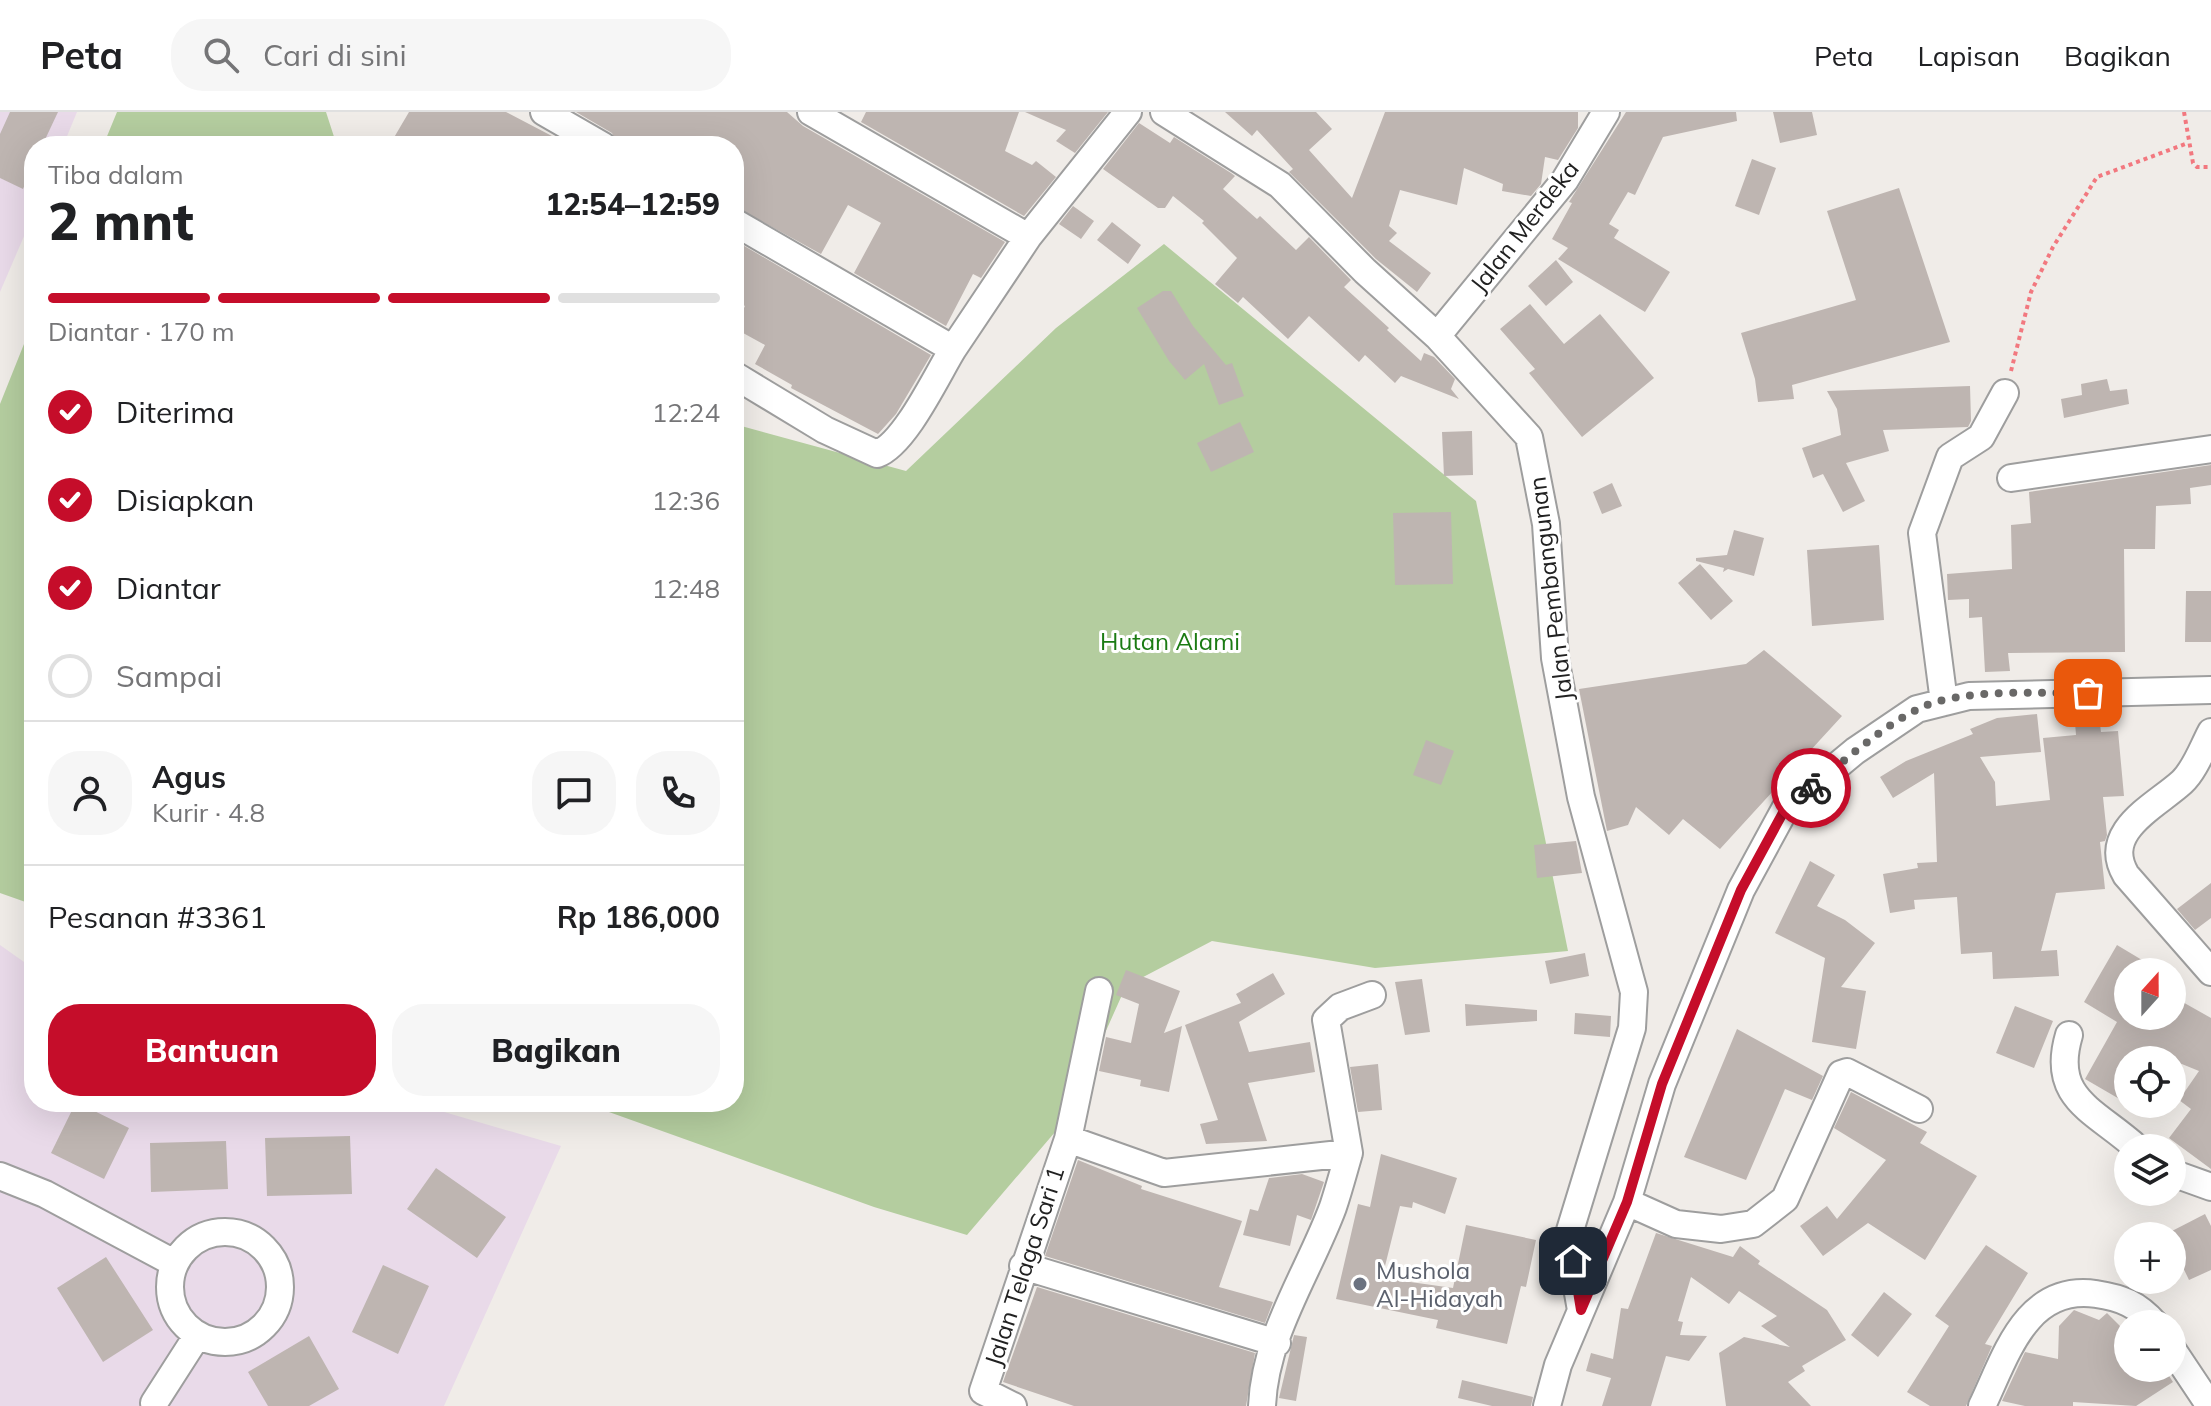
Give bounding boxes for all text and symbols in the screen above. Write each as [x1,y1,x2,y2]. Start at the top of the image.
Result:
search box [171,19,731,91]
text: Peta [40,31,123,79]
icon: search [199,33,243,77]
text: Cari di sini [263,36,407,74]
text: Peta [1814,38,1873,73]
text: Lapisan [1917,38,2020,73]
text: Bagikan [2064,38,2171,73]
street label: Jalan Merdeka [1463,154,1585,298]
text: Tiba dalam [48,158,184,191]
text: 12:54–12:59 [545,185,720,223]
text: 2 mnt [48,188,194,253]
text: Diantar · 170 m [48,315,235,348]
icon: check [48,390,92,434]
text: Diterima [116,393,235,431]
text: 12:24 [652,396,720,429]
street label: Jalan Pembangunan [1521,475,1579,703]
icon: check [48,478,92,522]
text: Disiapkan [116,481,254,519]
text: 12:36 [652,484,720,517]
icon: check [48,566,92,610]
text: Diantar [116,569,221,607]
text: 12:48 [652,572,720,605]
park label: Hutan Alami [1100,626,1240,656]
text: Sampai [116,657,222,695]
pin [2054,659,2122,727]
icon: bag [2066,671,2110,715]
courier [1771,748,1851,828]
button: person [48,751,132,835]
button: chat [532,751,616,835]
button: phone [636,751,720,835]
text: Agus [152,758,226,796]
icon: bike [1789,766,1833,810]
text: Kurir · 4.8 [152,796,265,829]
text: Pesanan #3361 [48,898,267,936]
text: Rp 186,000 [557,898,720,936]
north arrow [2114,958,2186,1030]
map controls [2114,958,2186,1382]
button: Bantuan [48,1004,376,1096]
button: Bagikan [392,1004,720,1096]
button: locate [2114,1046,2186,1118]
button: layers [2114,1134,2186,1206]
street label: Jalan Telaga Sari 1 [978,1162,1070,1370]
button: + [2114,1222,2186,1294]
pin [1539,1227,1607,1295]
icon: home [1551,1239,1595,1283]
place label: Mushola Al-Hidayah [1376,1255,1503,1313]
marker: Mushola Al-Hidayah [1351,1275,1369,1293]
button: − [2114,1310,2186,1382]

